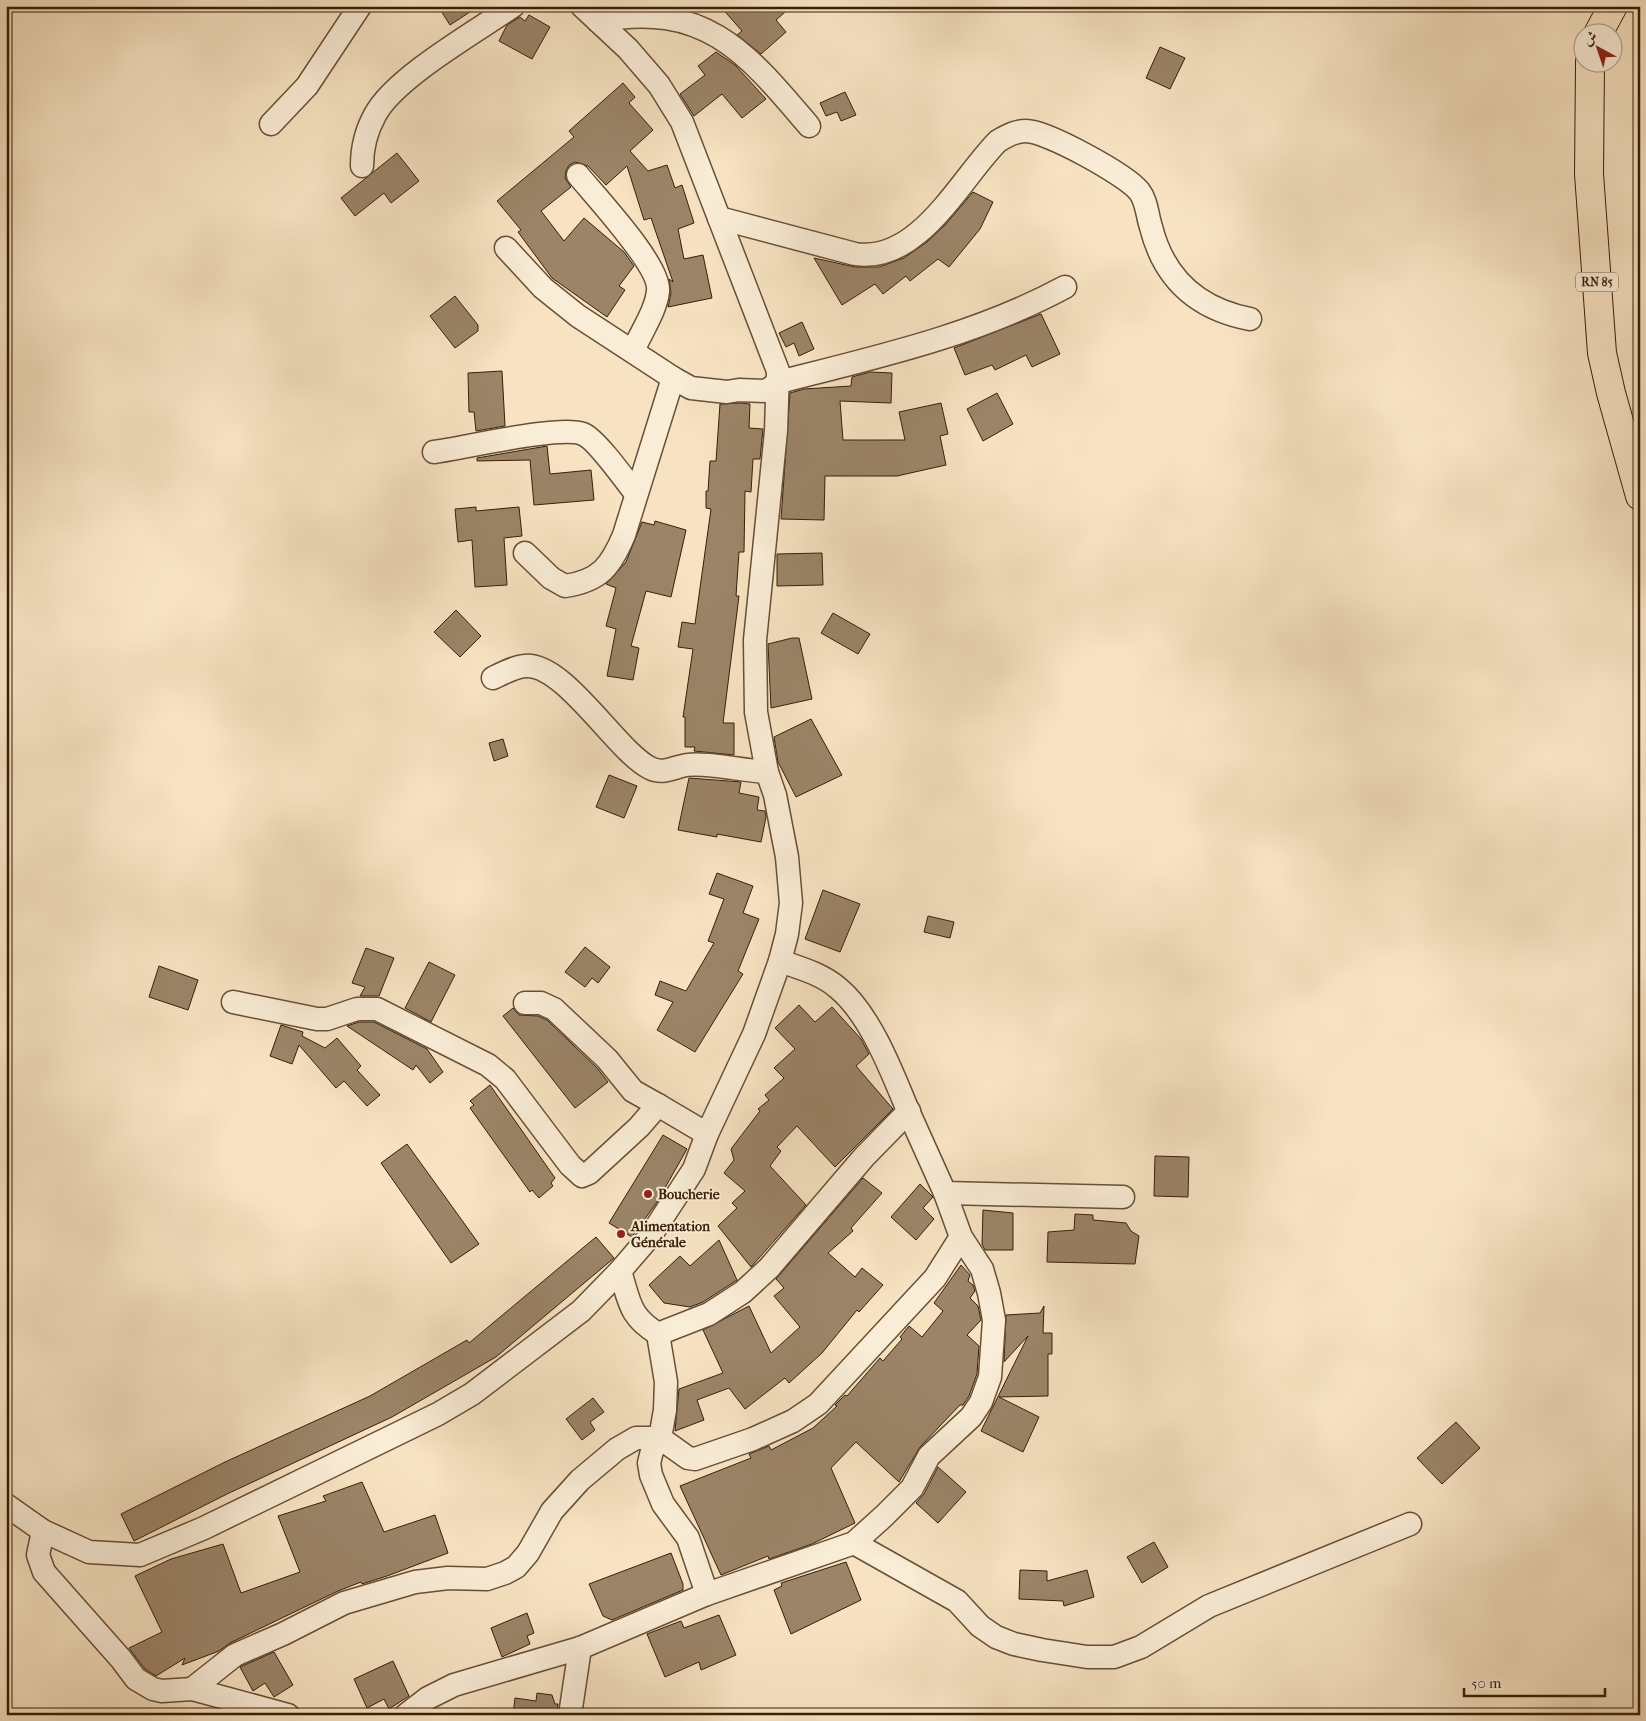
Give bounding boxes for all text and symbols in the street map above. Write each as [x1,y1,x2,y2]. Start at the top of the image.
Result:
north arrow [1574,22,1624,72]
text: ش [1579,27,1601,49]
road number: RN 85 [1576,272,1618,292]
place label: Boucherie [658,1186,720,1203]
marker: Boucherie [642,1188,654,1200]
place label: Alimentation Générale [630,1218,711,1251]
marker: Alimentation Générale [615,1228,627,1240]
scale bar [1464,1666,1605,1698]
text: 50 m [1471,1674,1502,1692]

